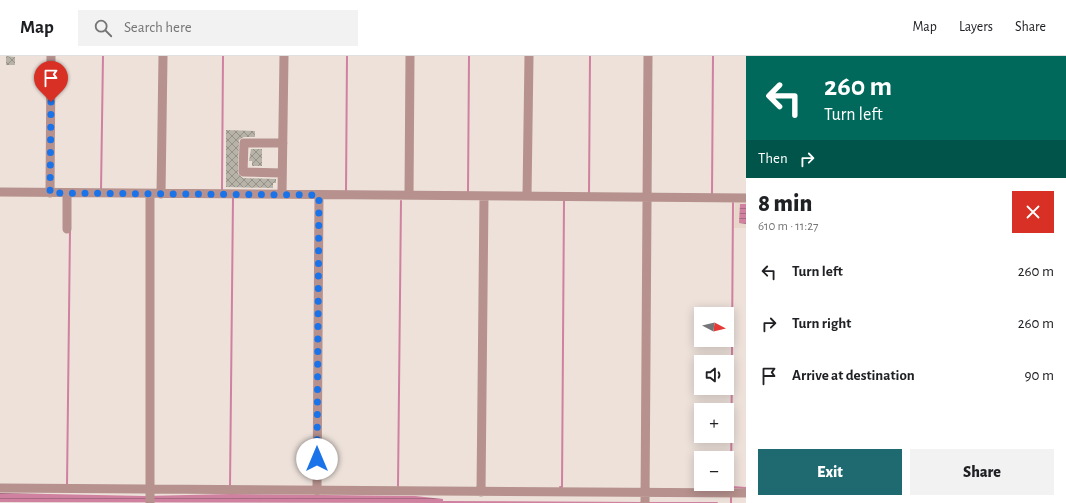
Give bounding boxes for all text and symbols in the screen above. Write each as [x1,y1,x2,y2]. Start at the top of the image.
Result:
search box [78,10,358,46]
icon: search [92,17,114,39]
text: Map [20,18,54,37]
text: Search here [124,20,192,35]
text: Map [912,20,937,34]
text: Layers [959,20,993,34]
text: Share [1015,20,1046,34]
pin [34,61,68,102]
icon: arrive [40,67,62,89]
icon: left [758,72,810,124]
text: 260 m [824,73,892,101]
text: Turn left [824,106,883,124]
icon: right [796,148,818,170]
text: Then [758,151,788,166]
button: close [1012,191,1054,233]
text: 8 min [758,192,812,216]
text: 610 m · 11:27 [758,220,819,233]
icon: left [758,261,780,283]
text: Turn left [792,264,843,279]
text: 260 m [1018,264,1054,279]
north arrow [694,307,734,347]
map controls [694,307,734,491]
icon: right [758,313,780,335]
text: Turn right [792,316,851,331]
text: 260 m [1018,316,1054,331]
button: sound [694,355,734,395]
icon: arrive [758,365,780,387]
text: Arrive at destination [792,368,915,383]
text: 90 m [1025,368,1054,383]
button: + [694,403,734,443]
position arrow [296,438,338,480]
button: Exit [758,449,902,495]
button: Share [910,449,1054,495]
button: − [694,451,734,491]

